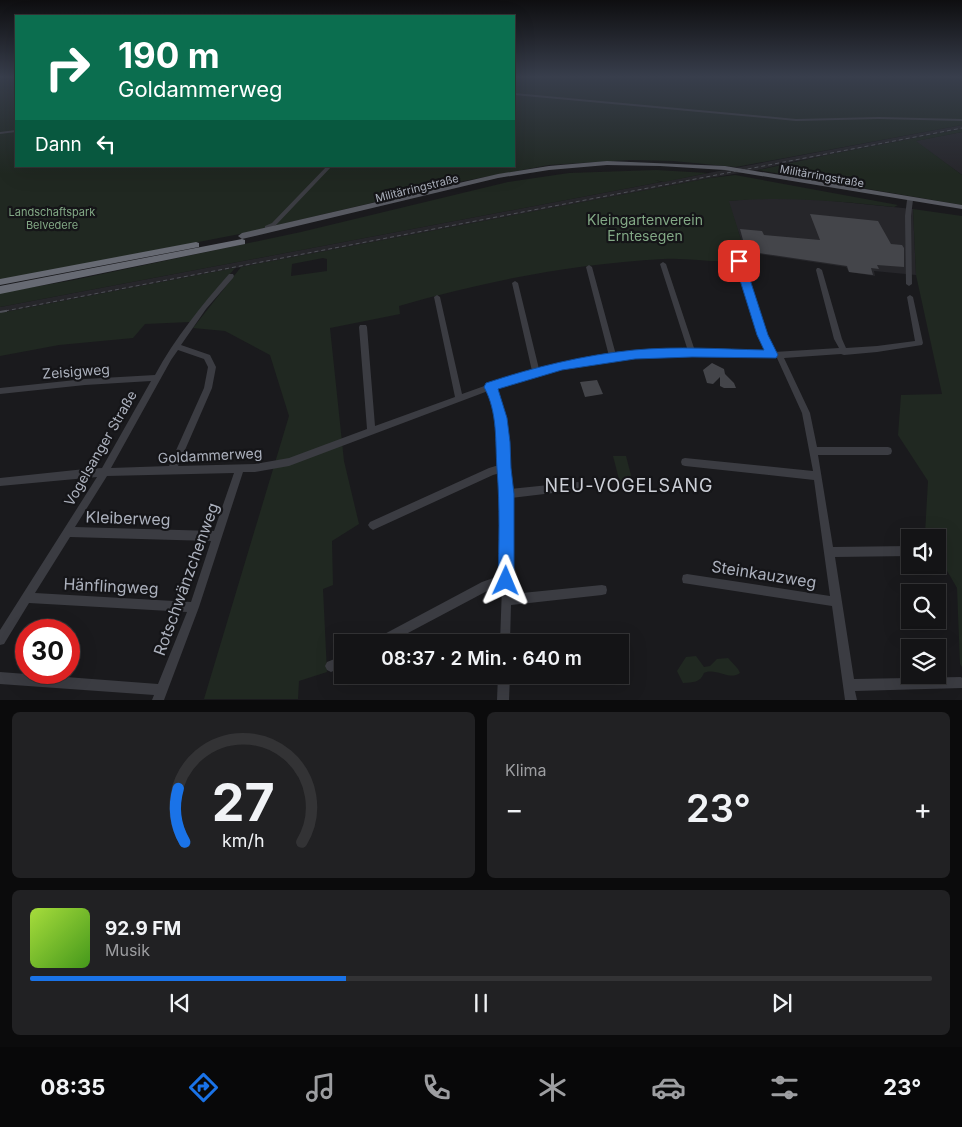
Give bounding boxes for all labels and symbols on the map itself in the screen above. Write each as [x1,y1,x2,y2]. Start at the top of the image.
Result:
street label: Militärringstraße [779,162,865,190]
street label: Militärringstraße [374,171,460,205]
park label: Landschaftspark Belvedere [9,205,95,232]
park label: Kleingartenverein Erntesegen [587,211,703,244]
pin [718,240,760,282]
street label: Zeisigweg [42,360,110,382]
street label: Vogelsanger Straße [60,387,140,509]
street label: Goldammerweg [157,444,263,466]
district label: NEU-VOGELSANG [544,475,714,496]
street label: Rotschwänzchenweg [149,500,223,658]
street label: Kleiberweg [85,507,171,529]
position arrow [479,554,531,606]
street label: Steinkauzweg [710,556,818,592]
street label: Hänflingweg [63,574,159,598]
speed limit sign: 30 [15,619,80,684]

